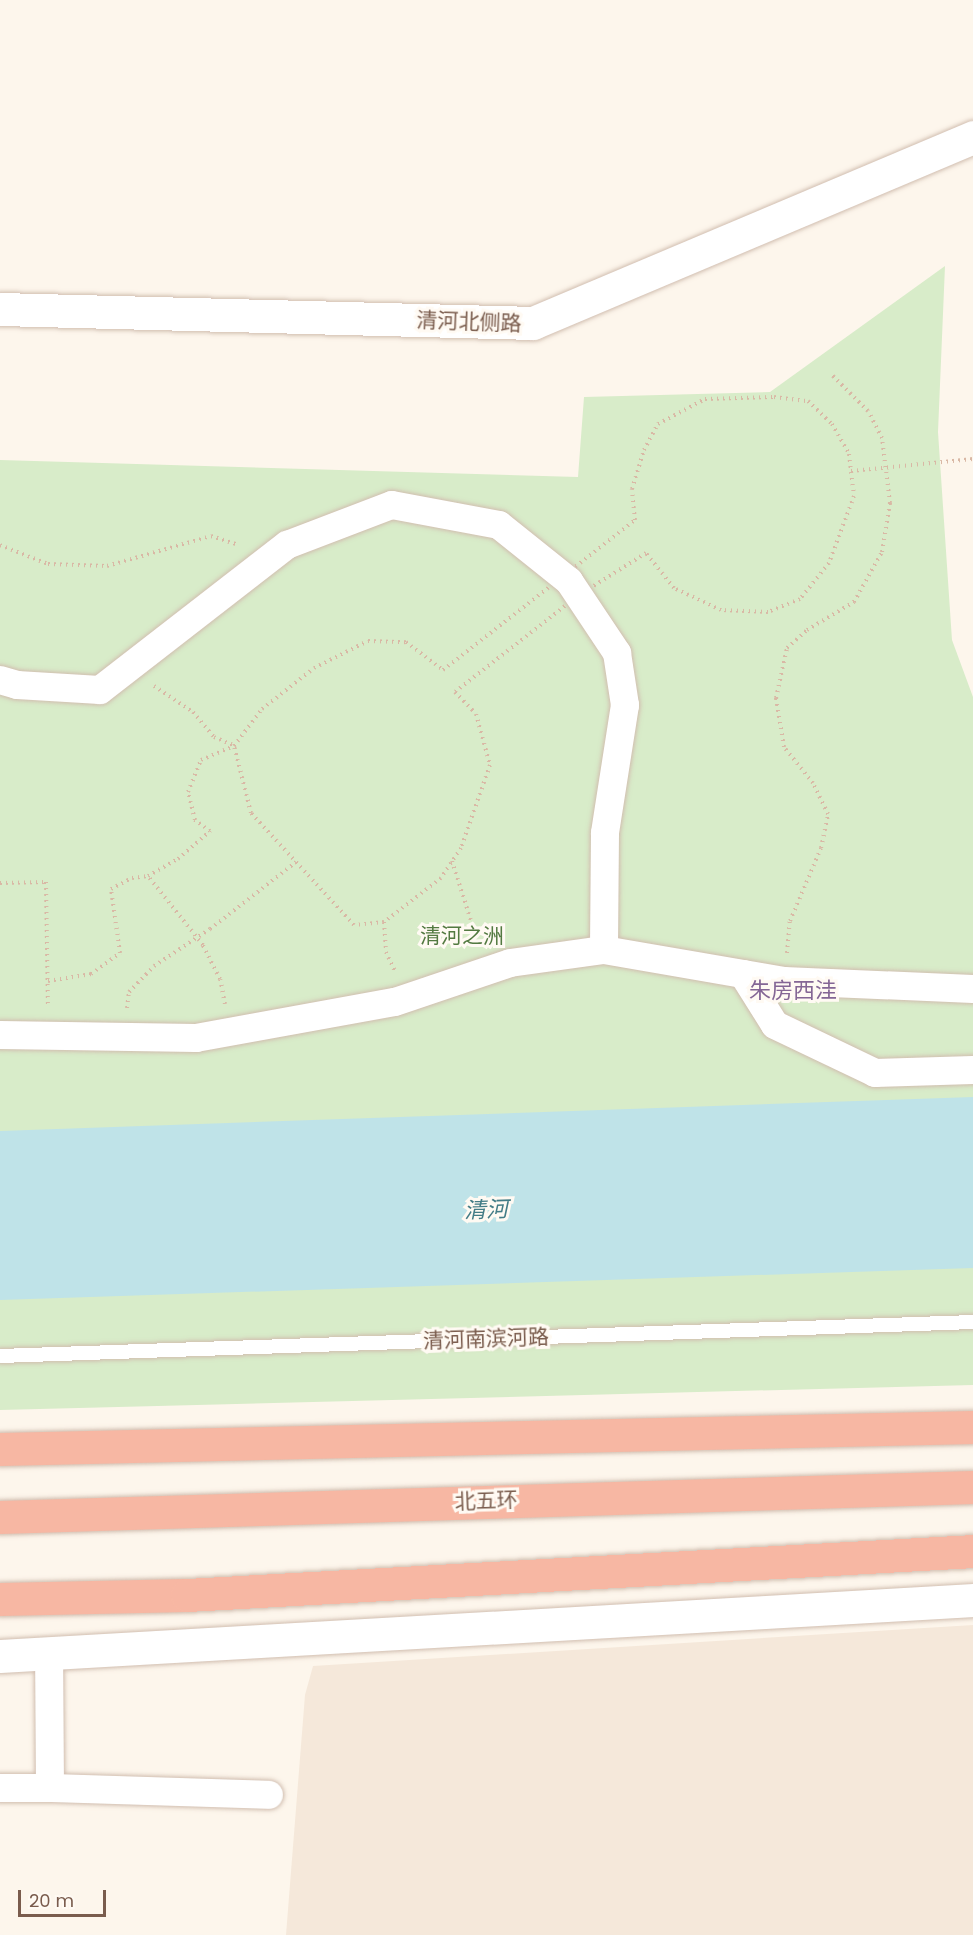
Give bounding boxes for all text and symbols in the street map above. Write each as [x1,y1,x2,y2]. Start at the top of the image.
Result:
street label: 清河北侧路 [416,308,522,336]
park label: 清河之洲 [420,923,504,949]
district label: 朱房西洼 [749,978,837,1004]
water label: 清河 [464,1196,508,1224]
street label: 清河南滨河路 [423,1324,549,1354]
street label: 北五环 [454,1487,518,1515]
scale bar [21,1878,110,1916]
text: 20 m [29,1888,74,1913]

